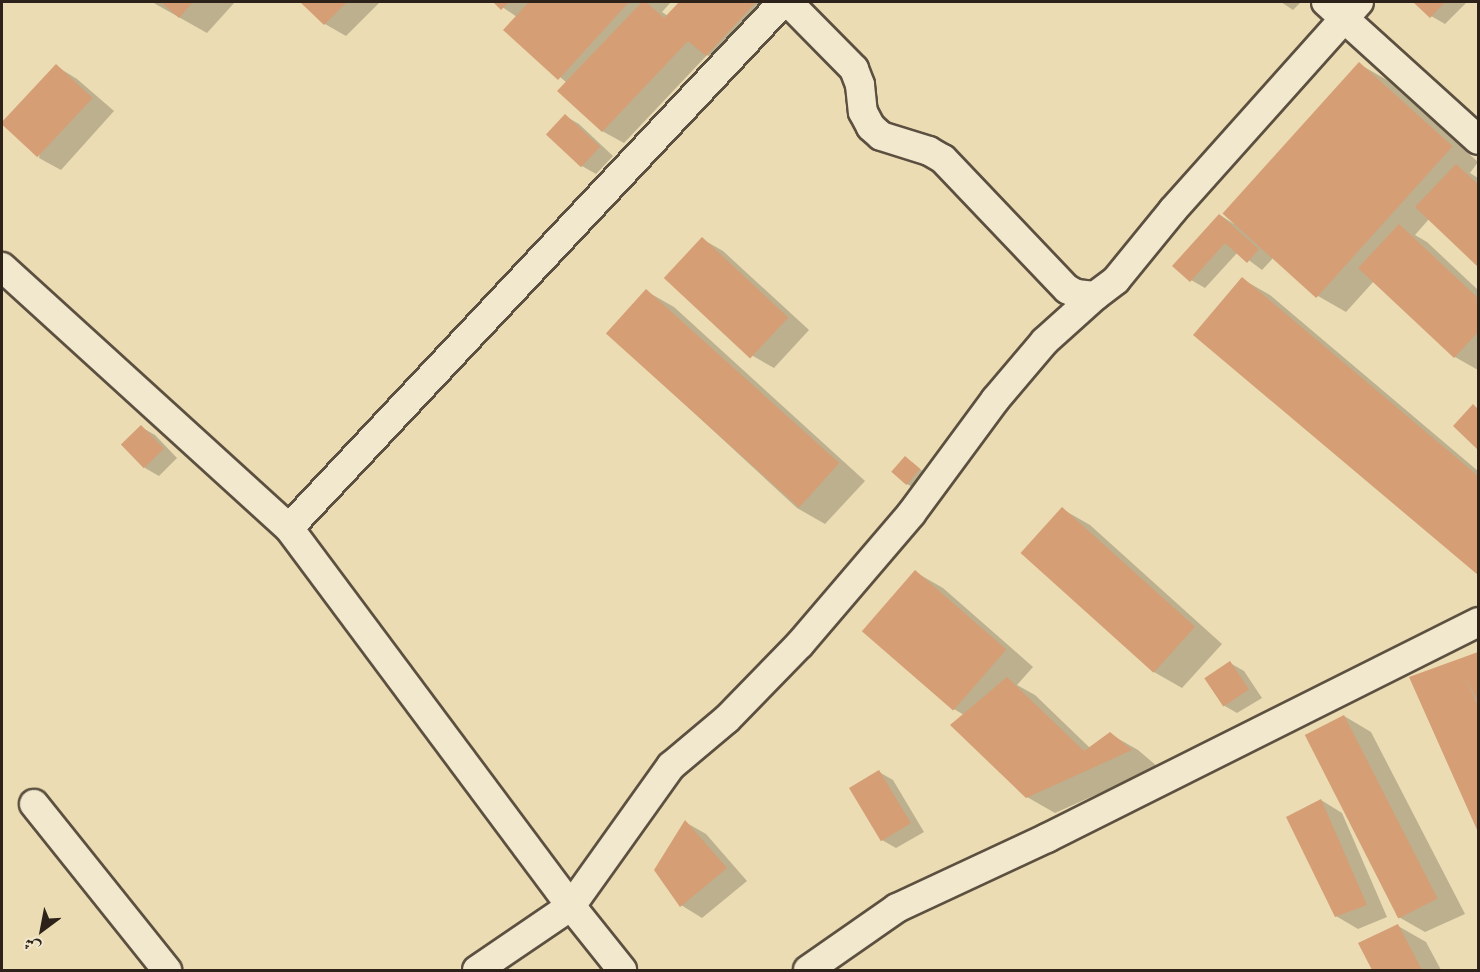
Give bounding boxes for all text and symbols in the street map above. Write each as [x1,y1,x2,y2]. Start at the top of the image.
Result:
north arrow [12,900,72,960]
text: ش [20,933,44,958]

